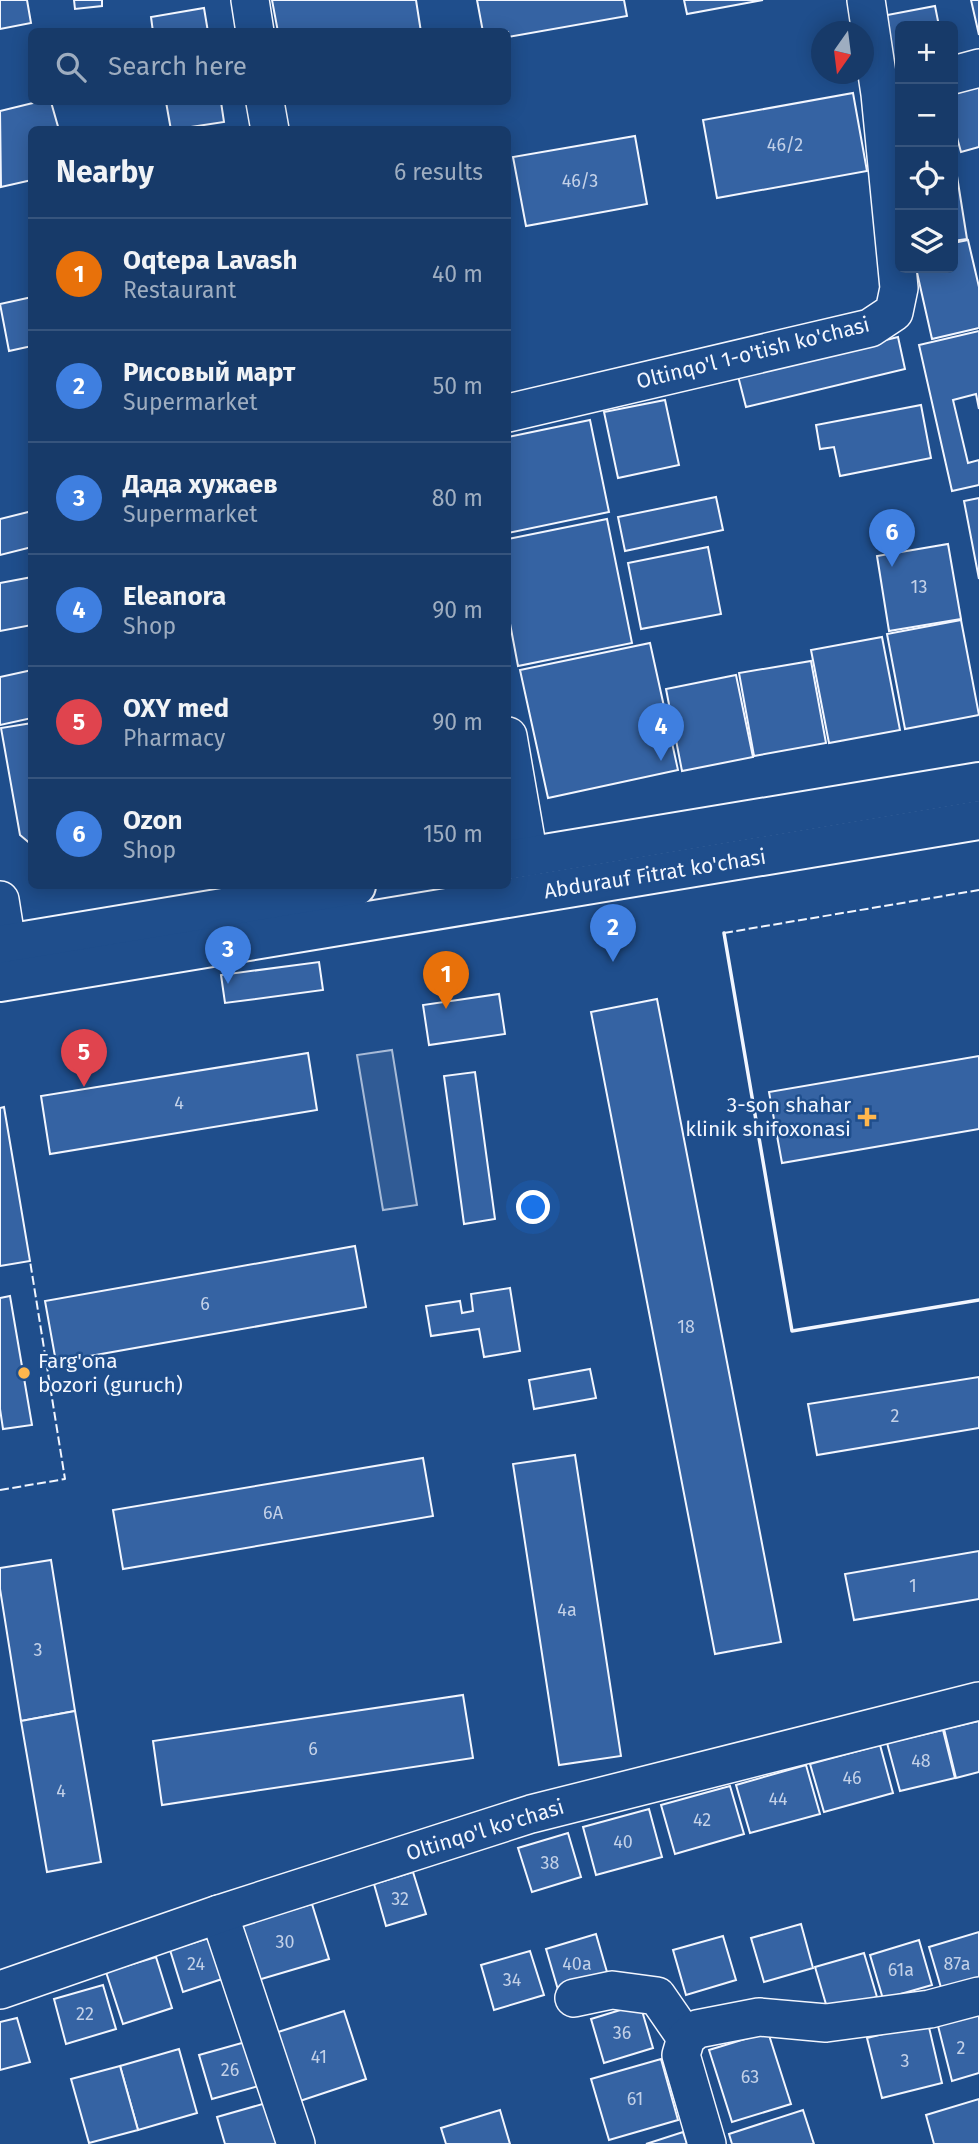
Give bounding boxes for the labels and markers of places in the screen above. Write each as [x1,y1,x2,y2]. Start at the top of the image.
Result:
pin: 6 [869,509,915,567]
pin: 4 [638,703,684,761]
pin: 2 [590,904,636,962]
pin: 3 [205,926,251,984]
pin: 1 [423,951,469,1009]
pin: 5 [61,1029,107,1087]
place label: 3-son shahar klinik shifoxonasi [685,1092,851,1142]
marker: 3-son shahar klinik shifoxonasi [857,1107,877,1127]
place label: Farg'ona bozori (guruch) [38,1348,183,1398]
marker: Farg'ona bozori (guruch) [16,1365,32,1381]

